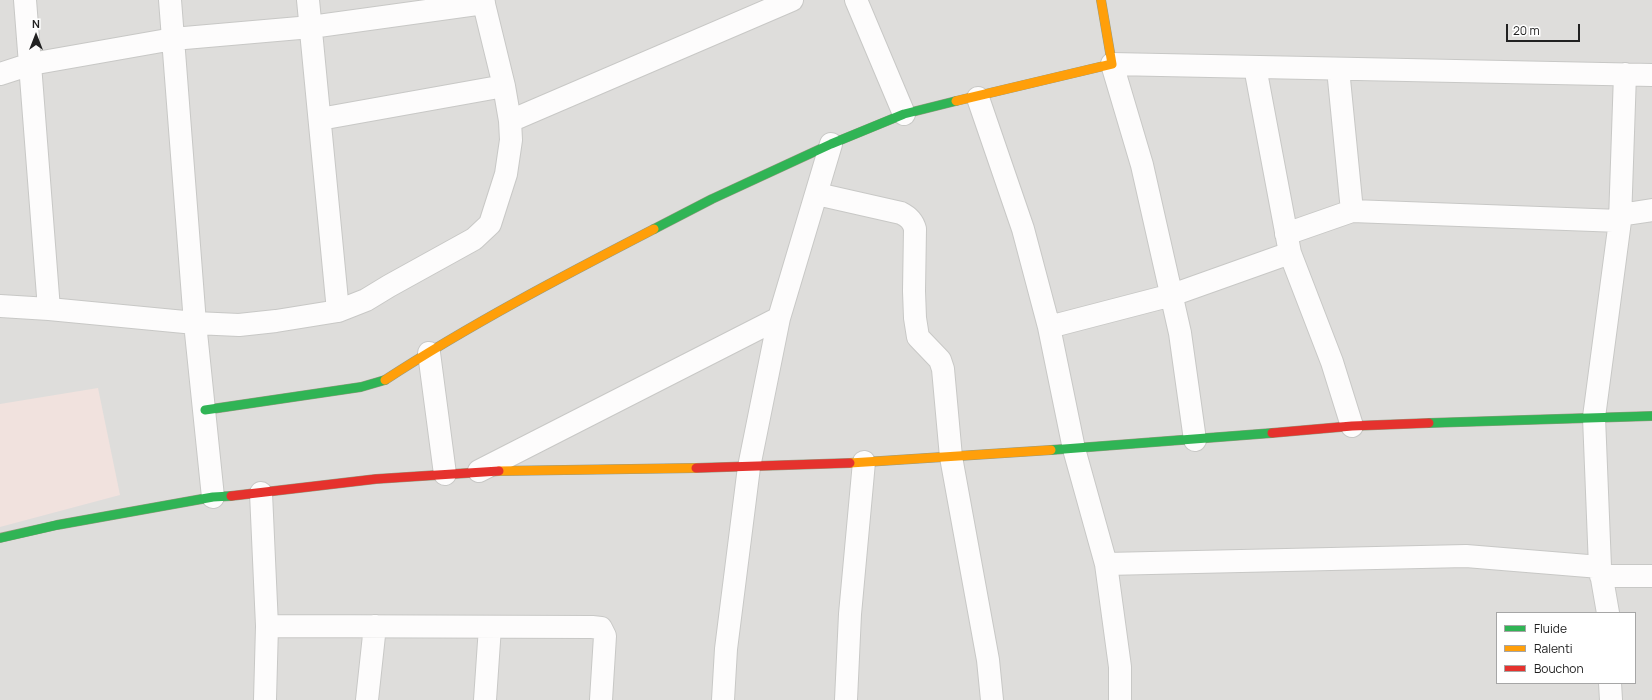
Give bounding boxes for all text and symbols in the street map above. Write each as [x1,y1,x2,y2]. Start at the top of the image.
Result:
north arrow [16,16,56,56]
text: N [32,16,40,31]
scale bar [1508,16,1582,42]
text: 20 m [1513,22,1540,39]
legend [1496,612,1636,684]
text: Fluide [1534,620,1567,637]
text: Ralenti [1534,640,1573,657]
text: Bouchon [1534,660,1584,677]

